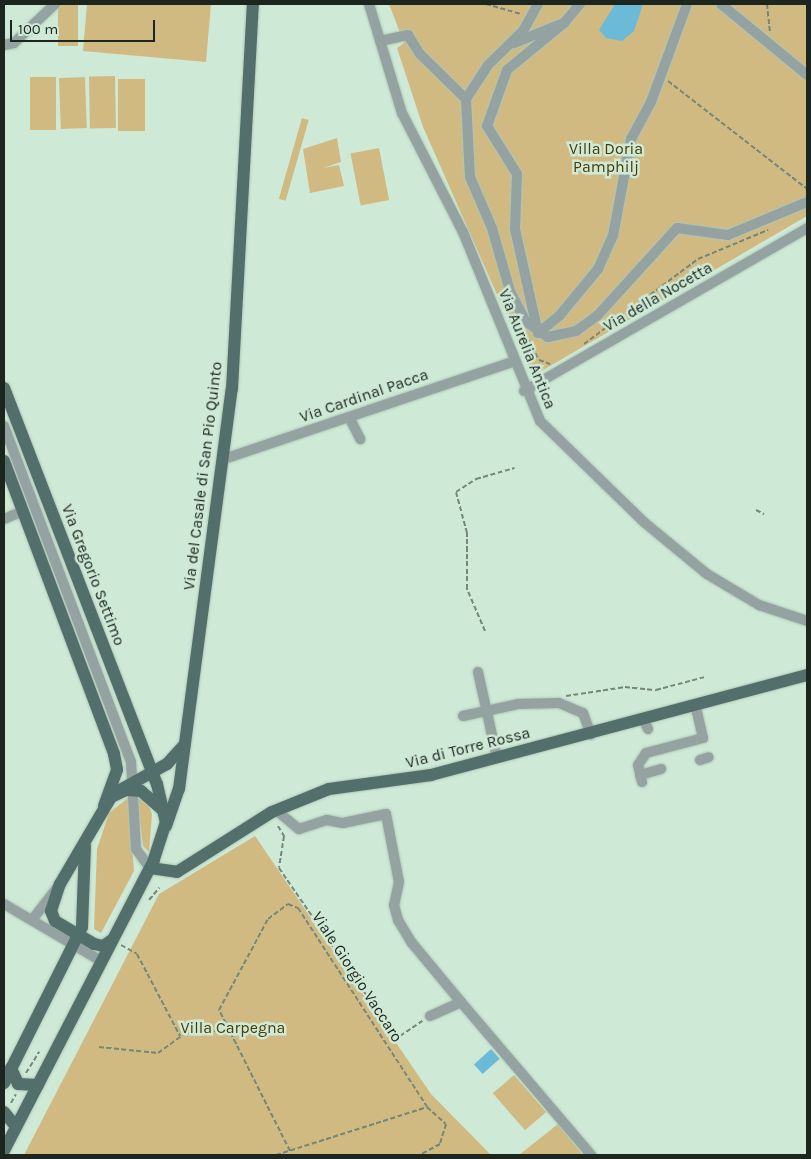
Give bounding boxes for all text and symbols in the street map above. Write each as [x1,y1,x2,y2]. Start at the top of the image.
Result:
scale bar [12,10,158,42]
text: 100 m [18,20,58,38]
park label: Villa Doria Pamphilj [569,139,643,177]
street label: Via della Nocetta [600,258,716,336]
street label: Via Aurelia Antica [494,286,560,412]
street label: Via del Casale di San Pio Quinto [179,361,227,591]
street label: Via Cardinal Pacca [297,365,431,427]
street label: Via Gregorio Settimo [57,502,129,648]
street label: Via di Torre Rossa [404,723,532,773]
street label: Viale Giorgio Vaccaro [308,908,406,1046]
park label: Villa Carpegna [181,1018,285,1038]

